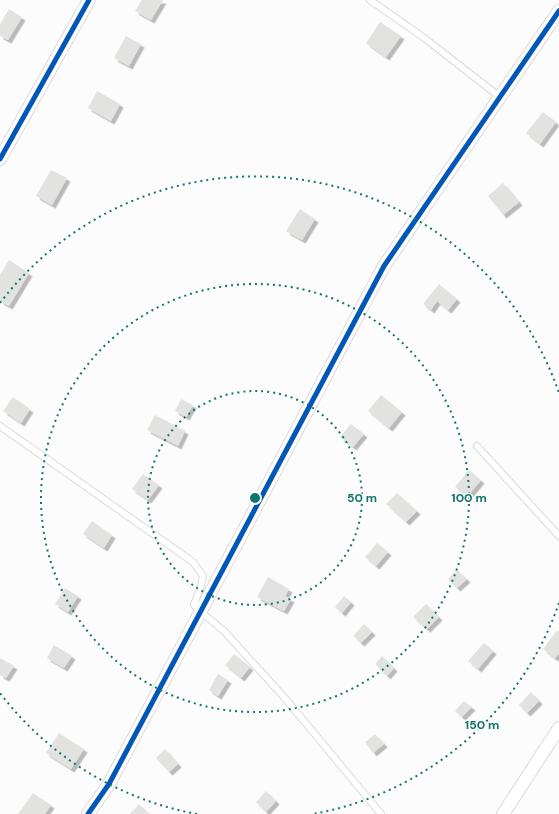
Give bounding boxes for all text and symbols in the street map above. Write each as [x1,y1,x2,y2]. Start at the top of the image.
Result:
text: 50 m [347,490,377,506]
text: 100 m [451,490,487,506]
centre of rings [248,491,262,505]
text: 150 m [465,717,499,733]

